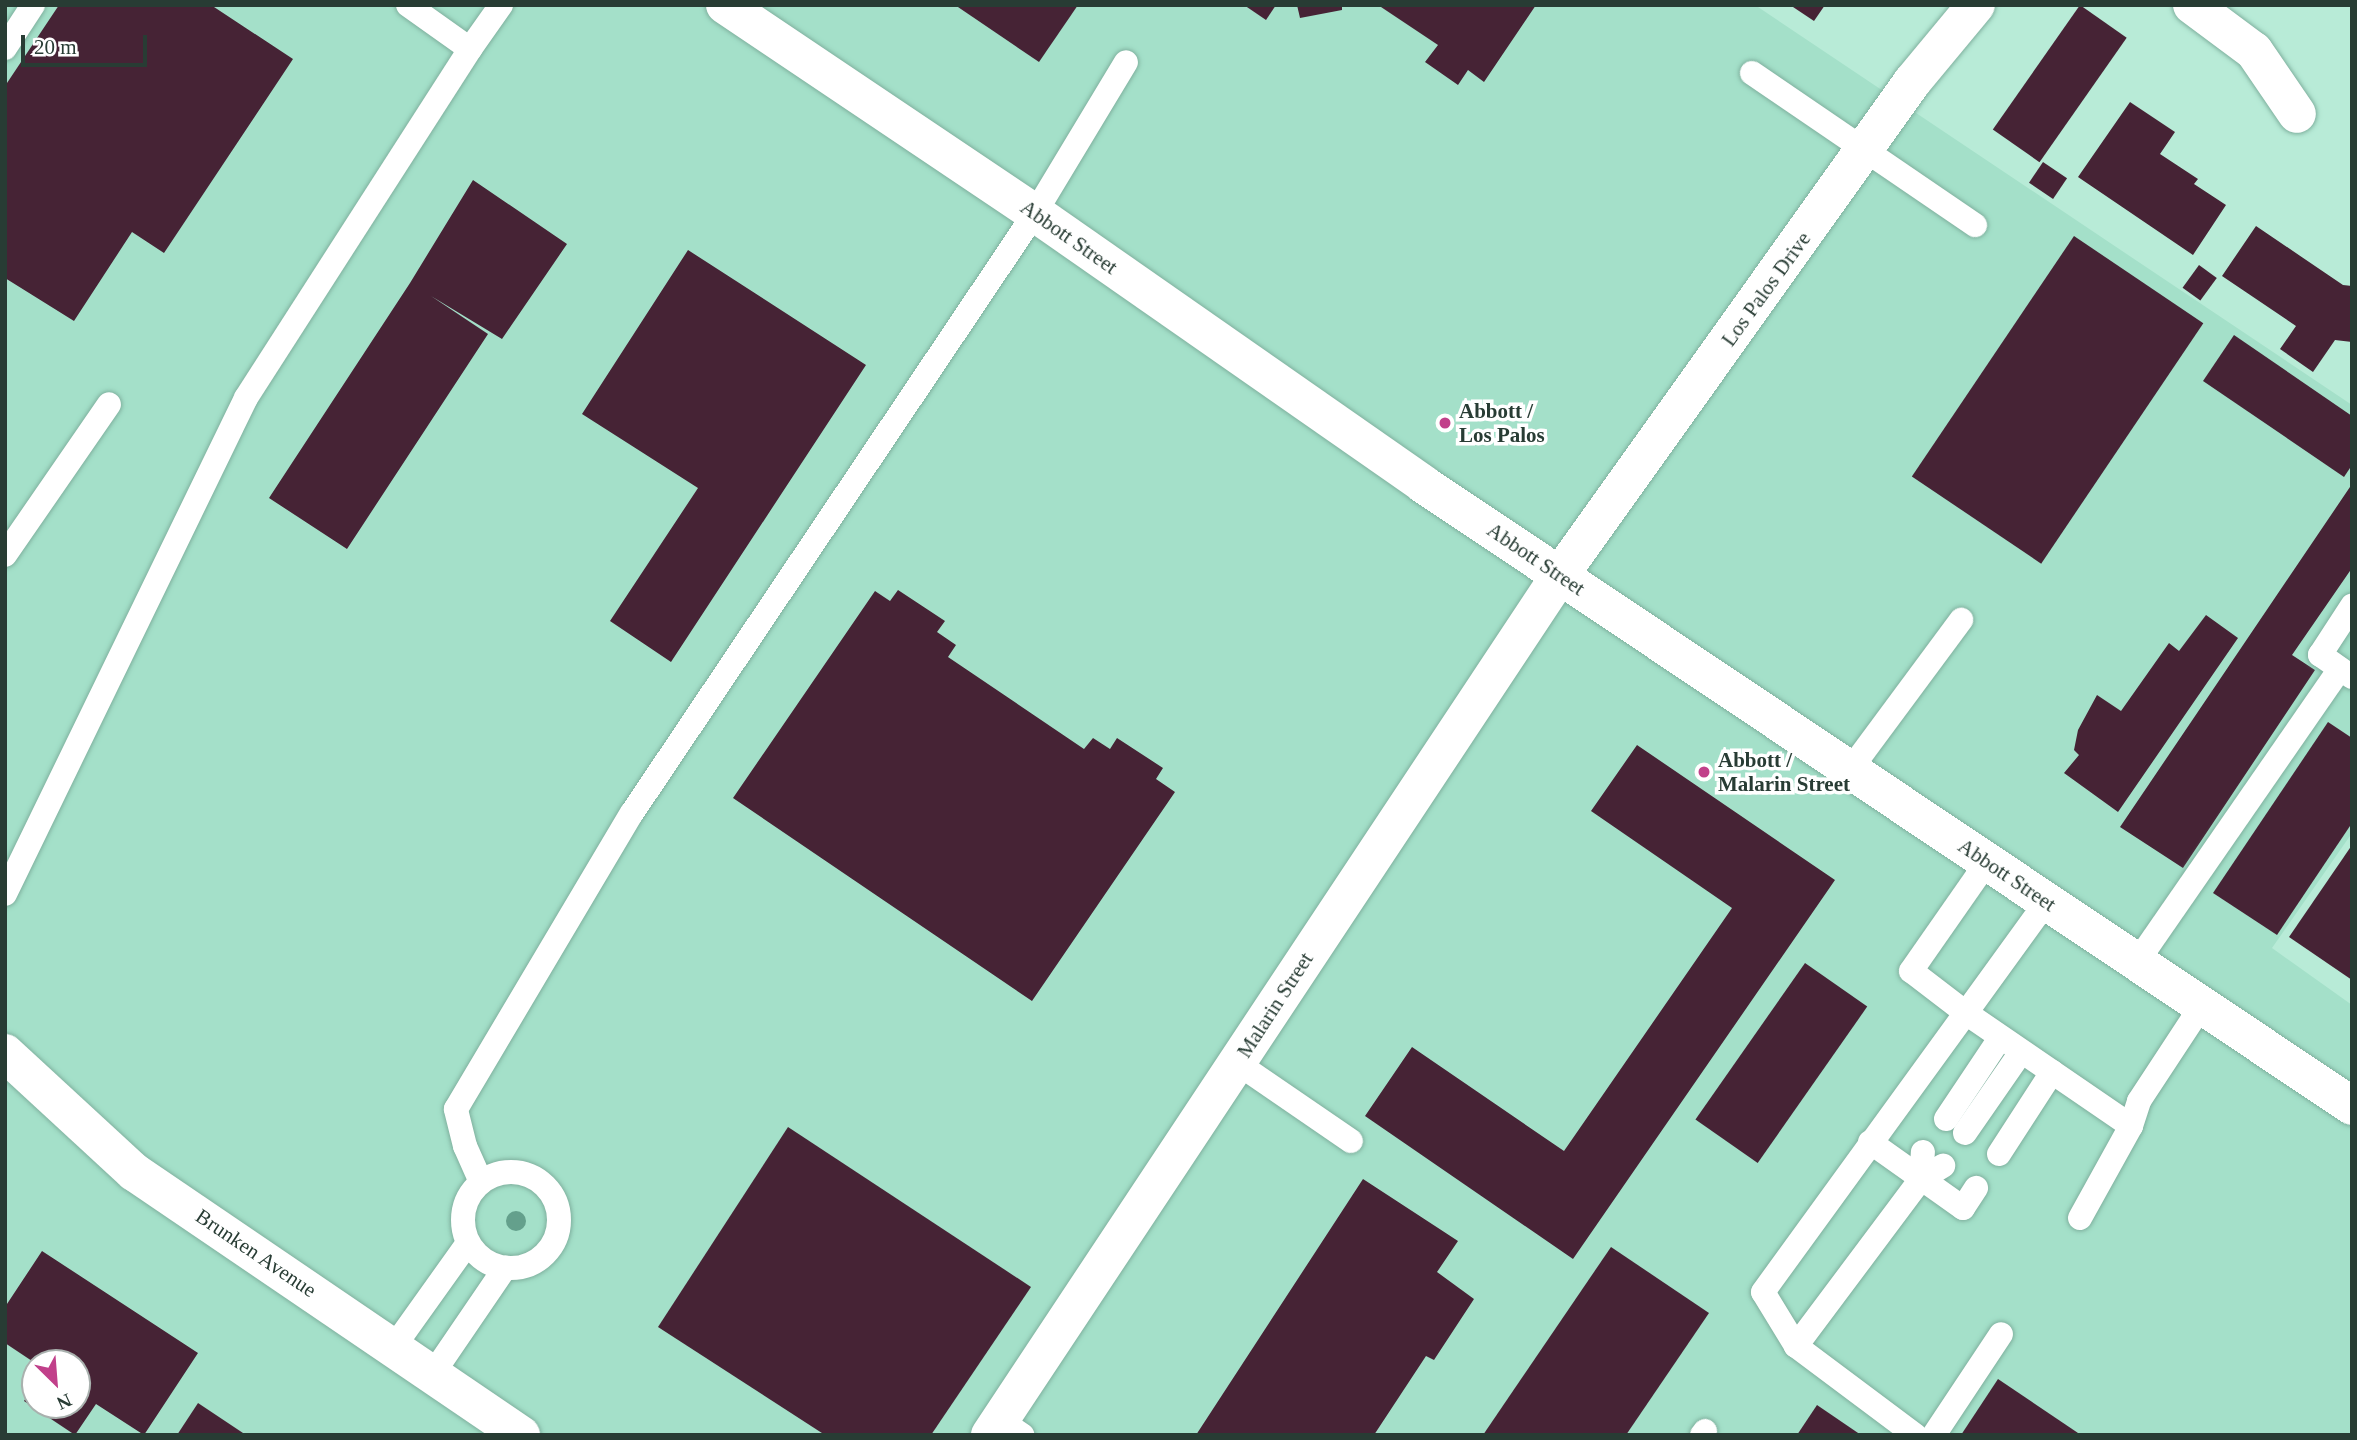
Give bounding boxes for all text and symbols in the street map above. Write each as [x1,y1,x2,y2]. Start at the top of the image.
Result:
scale bar [24,21,150,65]
text: 20 m [34,35,77,59]
street label: Abbott Street [1016,194,1122,280]
street label: Los Palos Drive [1716,227,1816,351]
place label: Abbott / Los Palos [1459,398,1545,448]
marker: Abbott / Los Palos [1437,415,1453,431]
street label: Abbott Street [1482,517,1590,601]
place label: Abbott / Malarin Street [1718,747,1850,797]
marker: Abbott / Malarin Street [1696,764,1712,780]
street label: Abbott Street [1953,833,2061,917]
street label: Malarin Street [1232,948,1318,1062]
street label: Brunken Avenue [190,1203,322,1303]
north arrow [21,1349,91,1419]
text: N [54,1389,75,1414]

